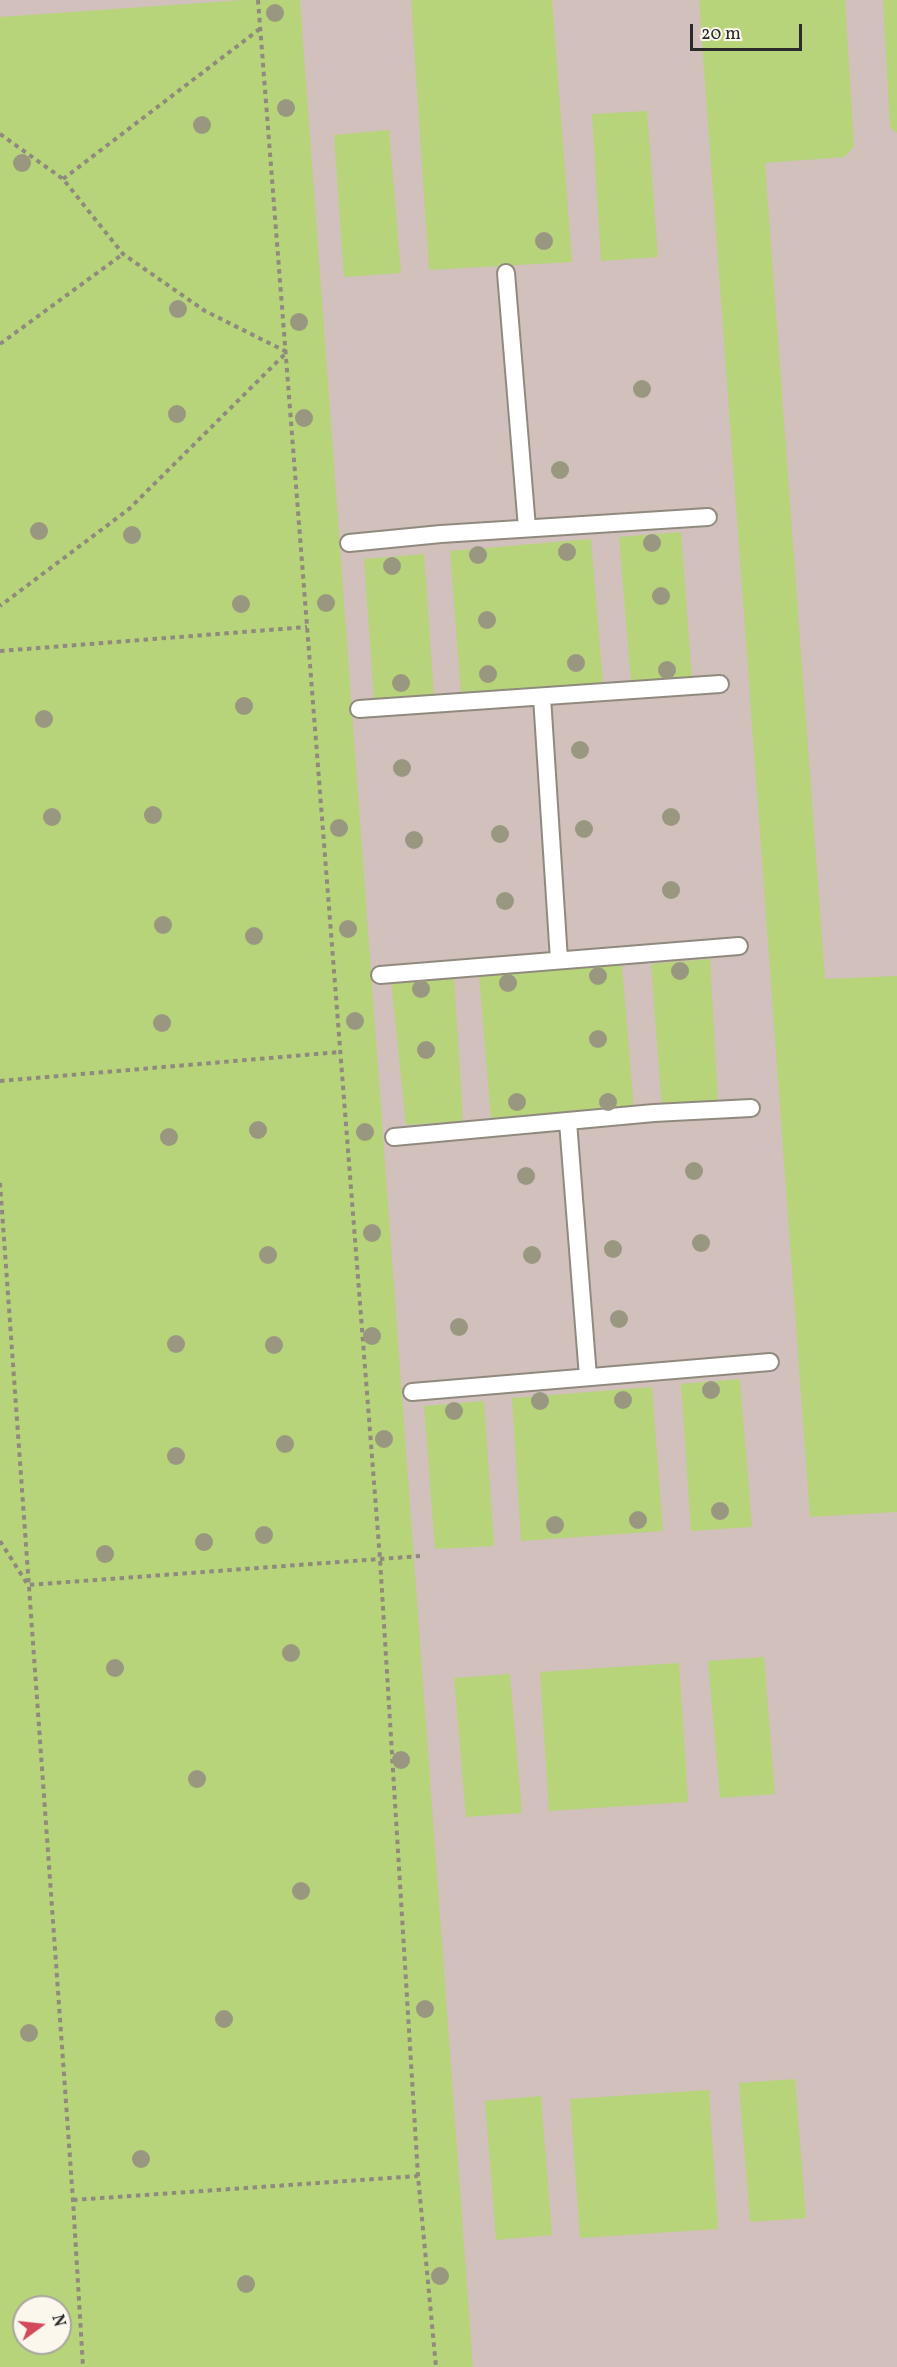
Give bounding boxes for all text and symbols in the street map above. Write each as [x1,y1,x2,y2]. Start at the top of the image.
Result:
scale bar [693,12,806,50]
text: 20 m [701,22,741,47]
north arrow [12,2295,72,2355]
text: N [45,2312,70,2329]

